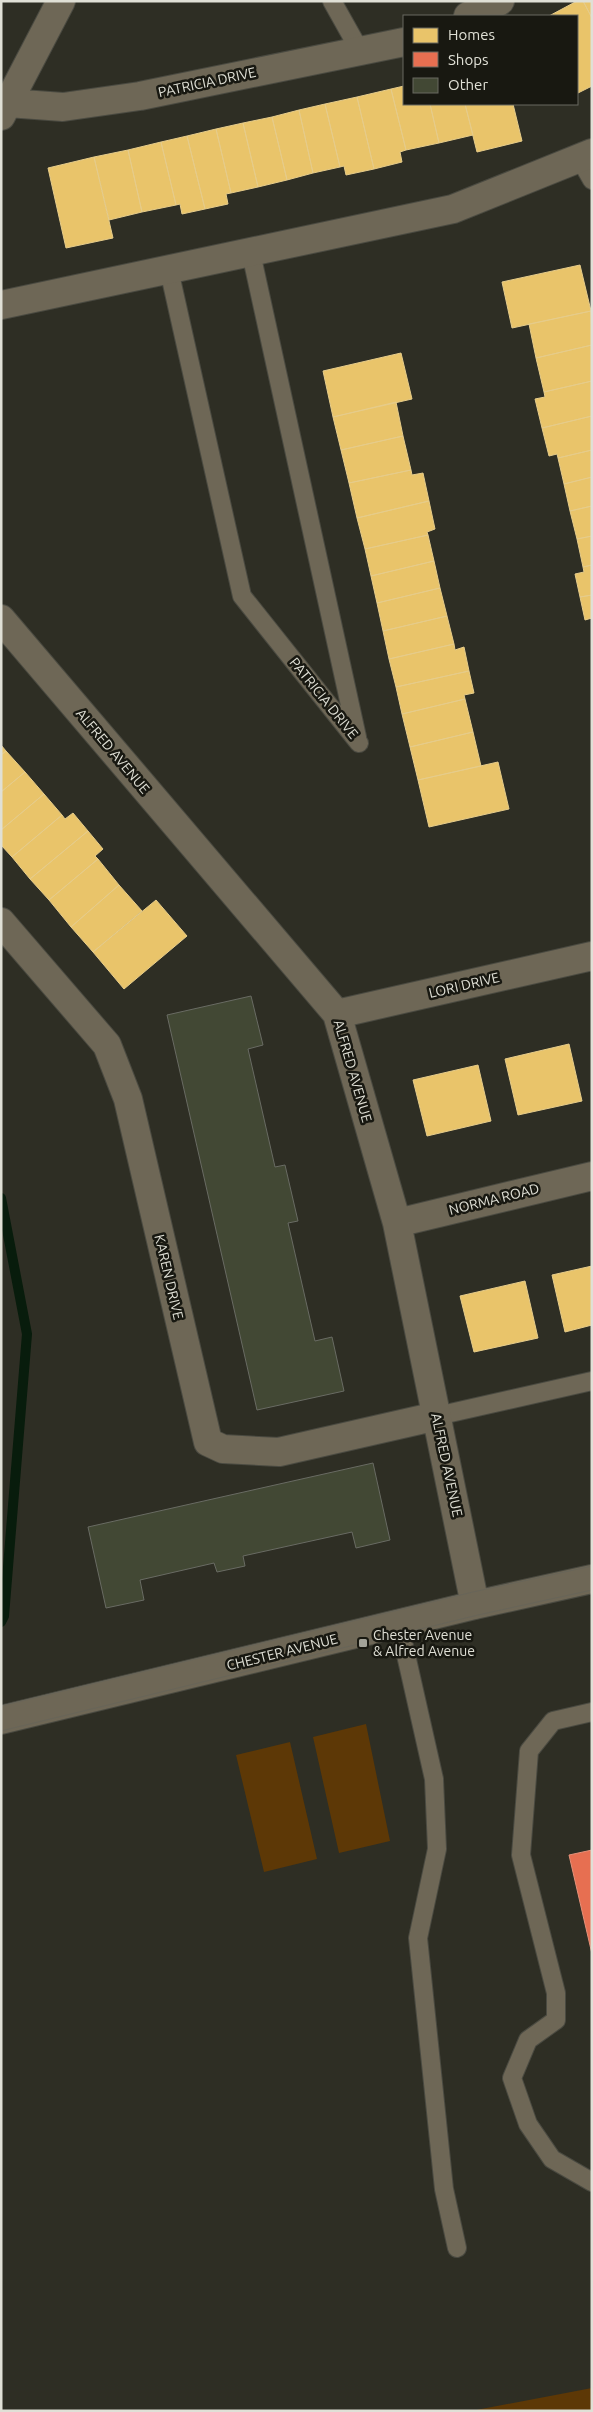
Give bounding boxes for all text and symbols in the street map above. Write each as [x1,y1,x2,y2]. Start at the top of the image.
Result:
legend [403,15,578,105]
text: Homes [448,26,495,43]
text: Shops [448,51,489,68]
street label: PATRICIA DRIVE [157,64,258,100]
text: Other [448,76,488,93]
street label: PATRICIA DRIVE [286,654,362,742]
street label: ALFRED AVENUE [73,705,153,797]
street label: LORI DRIVE [427,969,501,1001]
street label: ALFRED AVENUE [331,1018,375,1124]
street label: NORMA ROAD [447,1180,541,1218]
street label: KAREN DRIVE [151,1233,187,1321]
street label: ALFRED AVENUE [428,1412,466,1519]
place label: Chester Avenue & Alfred Avenue [373,1627,475,1659]
street label: CHESTER AVENUE [225,1630,339,1674]
marker: Chester Avenue & Alfred Avenue [357,1637,369,1649]

